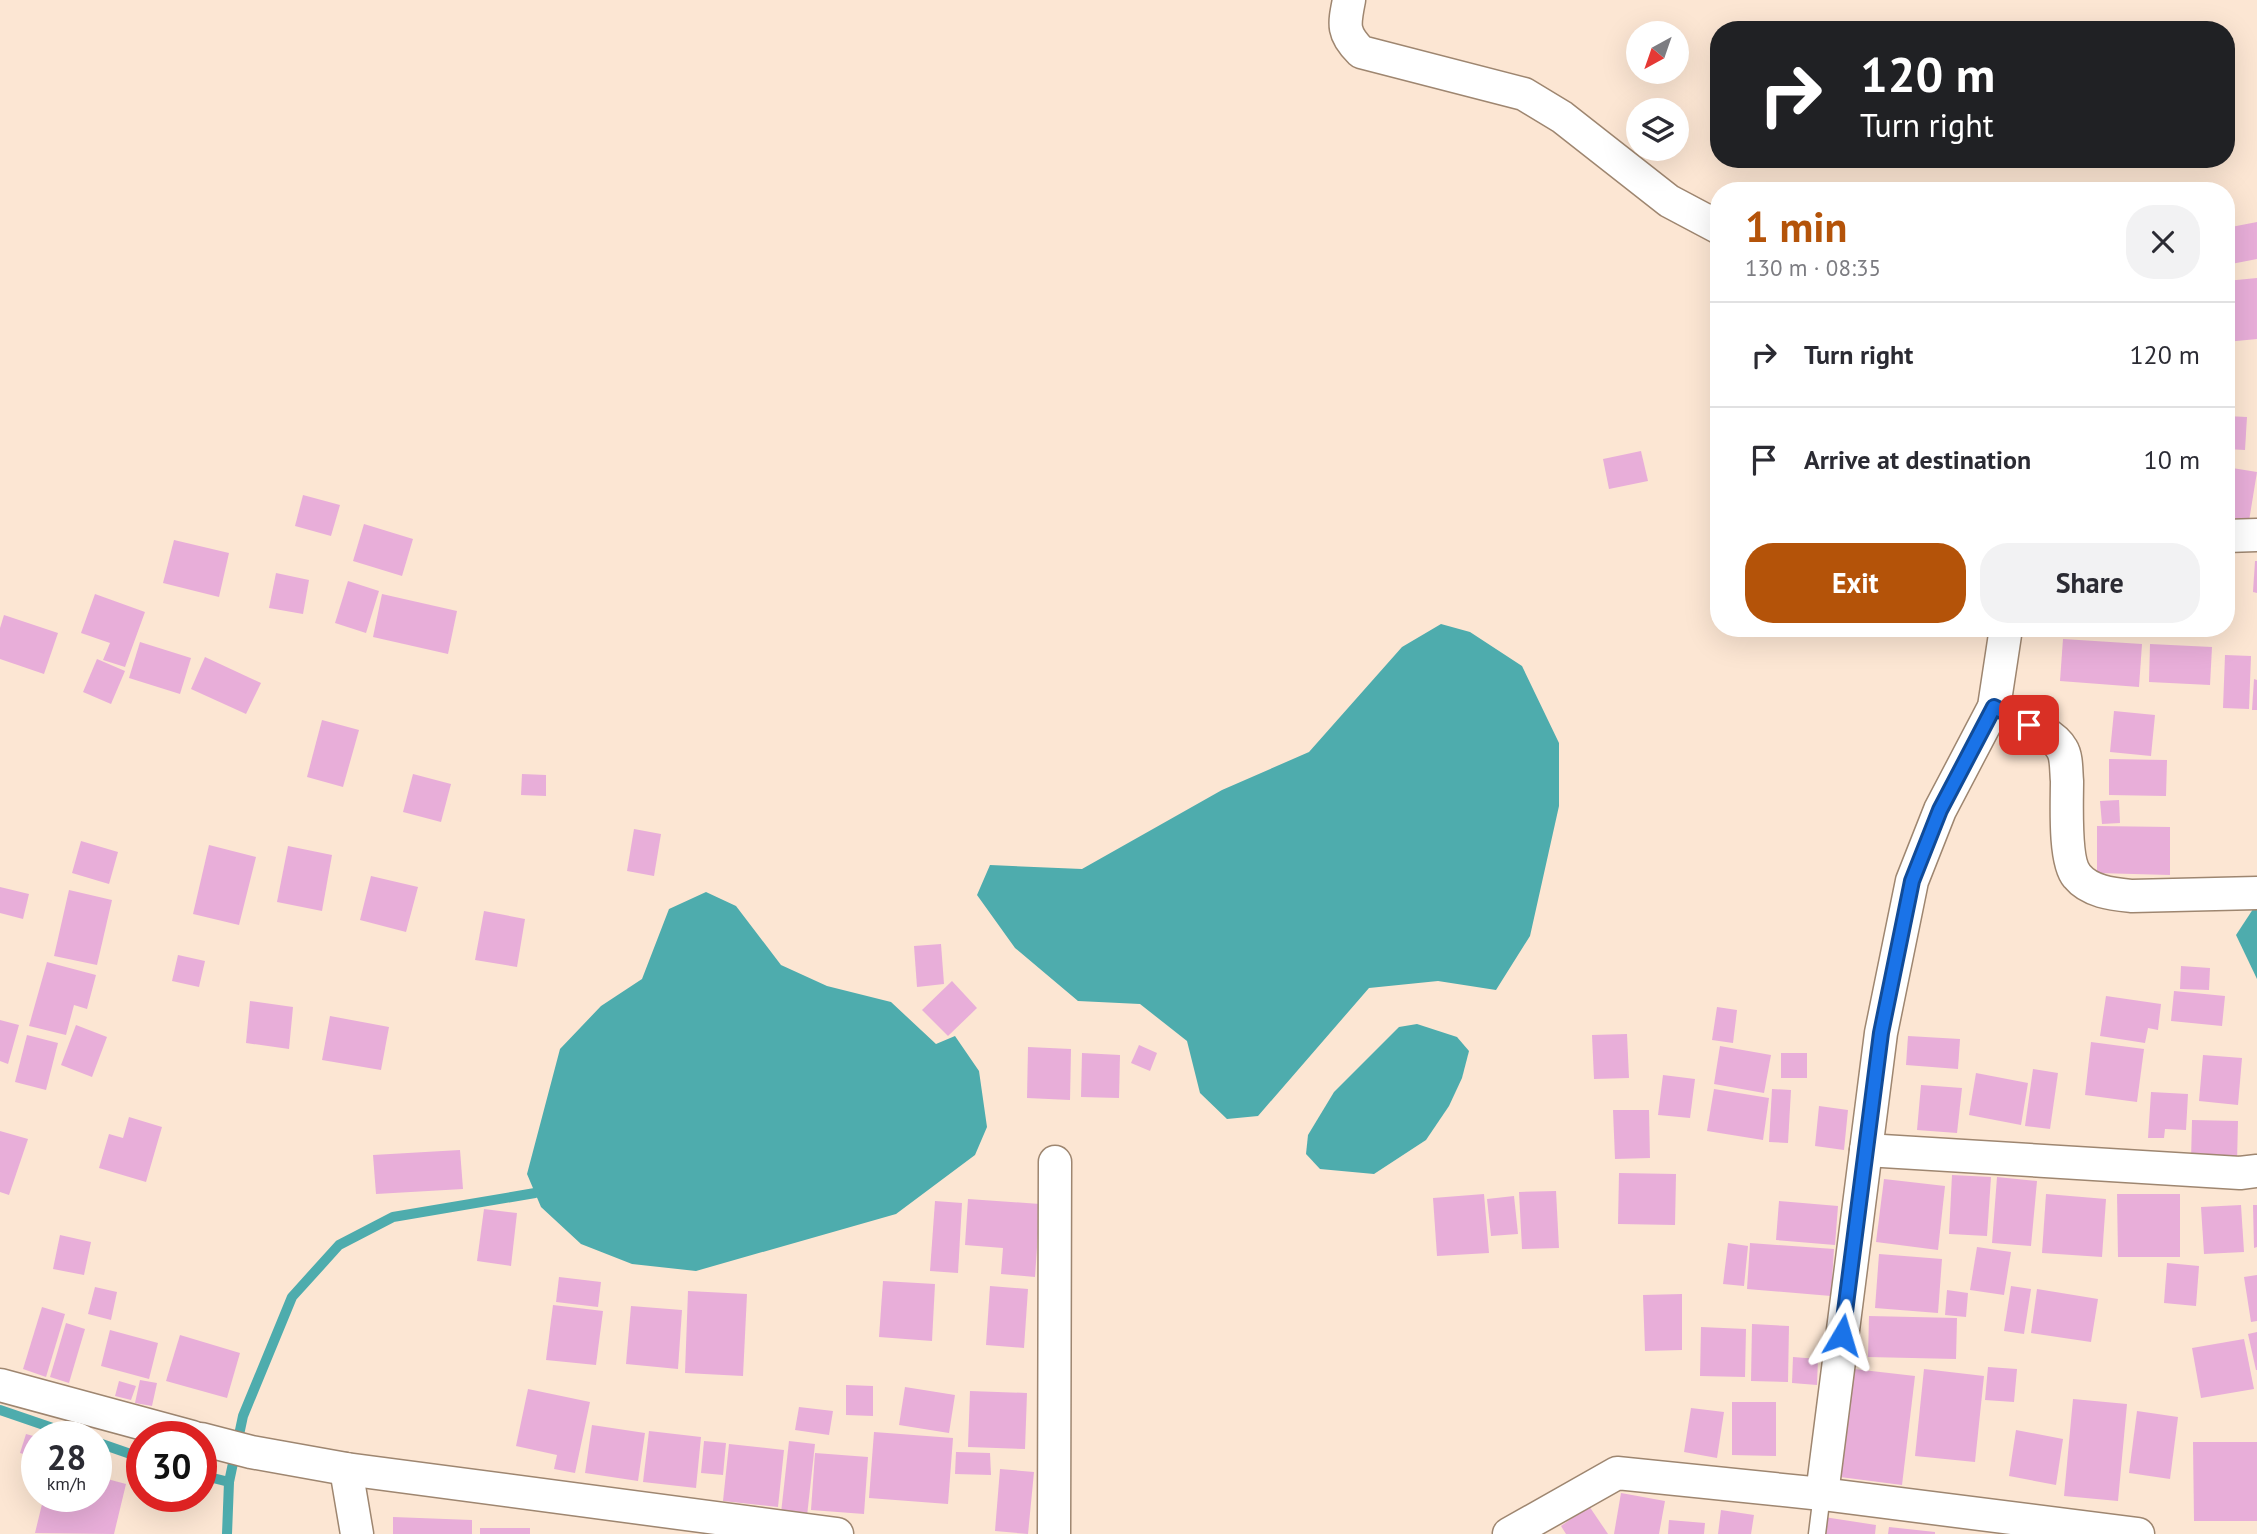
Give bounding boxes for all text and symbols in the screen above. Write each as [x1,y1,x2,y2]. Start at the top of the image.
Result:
north arrow [1626,21,1689,84]
map controls [1626,21,1689,161]
text: 120 m [1860,42,1995,106]
icon: right [1745,49,1836,140]
button: layers [1626,98,1689,161]
text: Turn right [1860,104,1994,146]
text: 1 min [1745,199,1847,254]
button: close [2126,205,2200,279]
text: 130 m · 08:35 [1745,253,1881,282]
icon: right [1745,336,1783,374]
text: Turn right [1804,338,1913,371]
text: 120 m [2129,338,2200,371]
icon: arrive [1745,441,1783,479]
text: Arrive at destination [1804,443,2031,476]
text: 10 m [2144,443,2200,476]
button: Exit [1745,543,1966,623]
button: Share [1980,543,2200,623]
pin [1999,695,2059,755]
icon: arrive [2010,706,2048,744]
position arrow [1805,1298,1879,1372]
speed limit sign: 30 [126,1421,217,1512]
text: 28 [47,1434,86,1480]
text: km/h [47,1472,86,1495]

